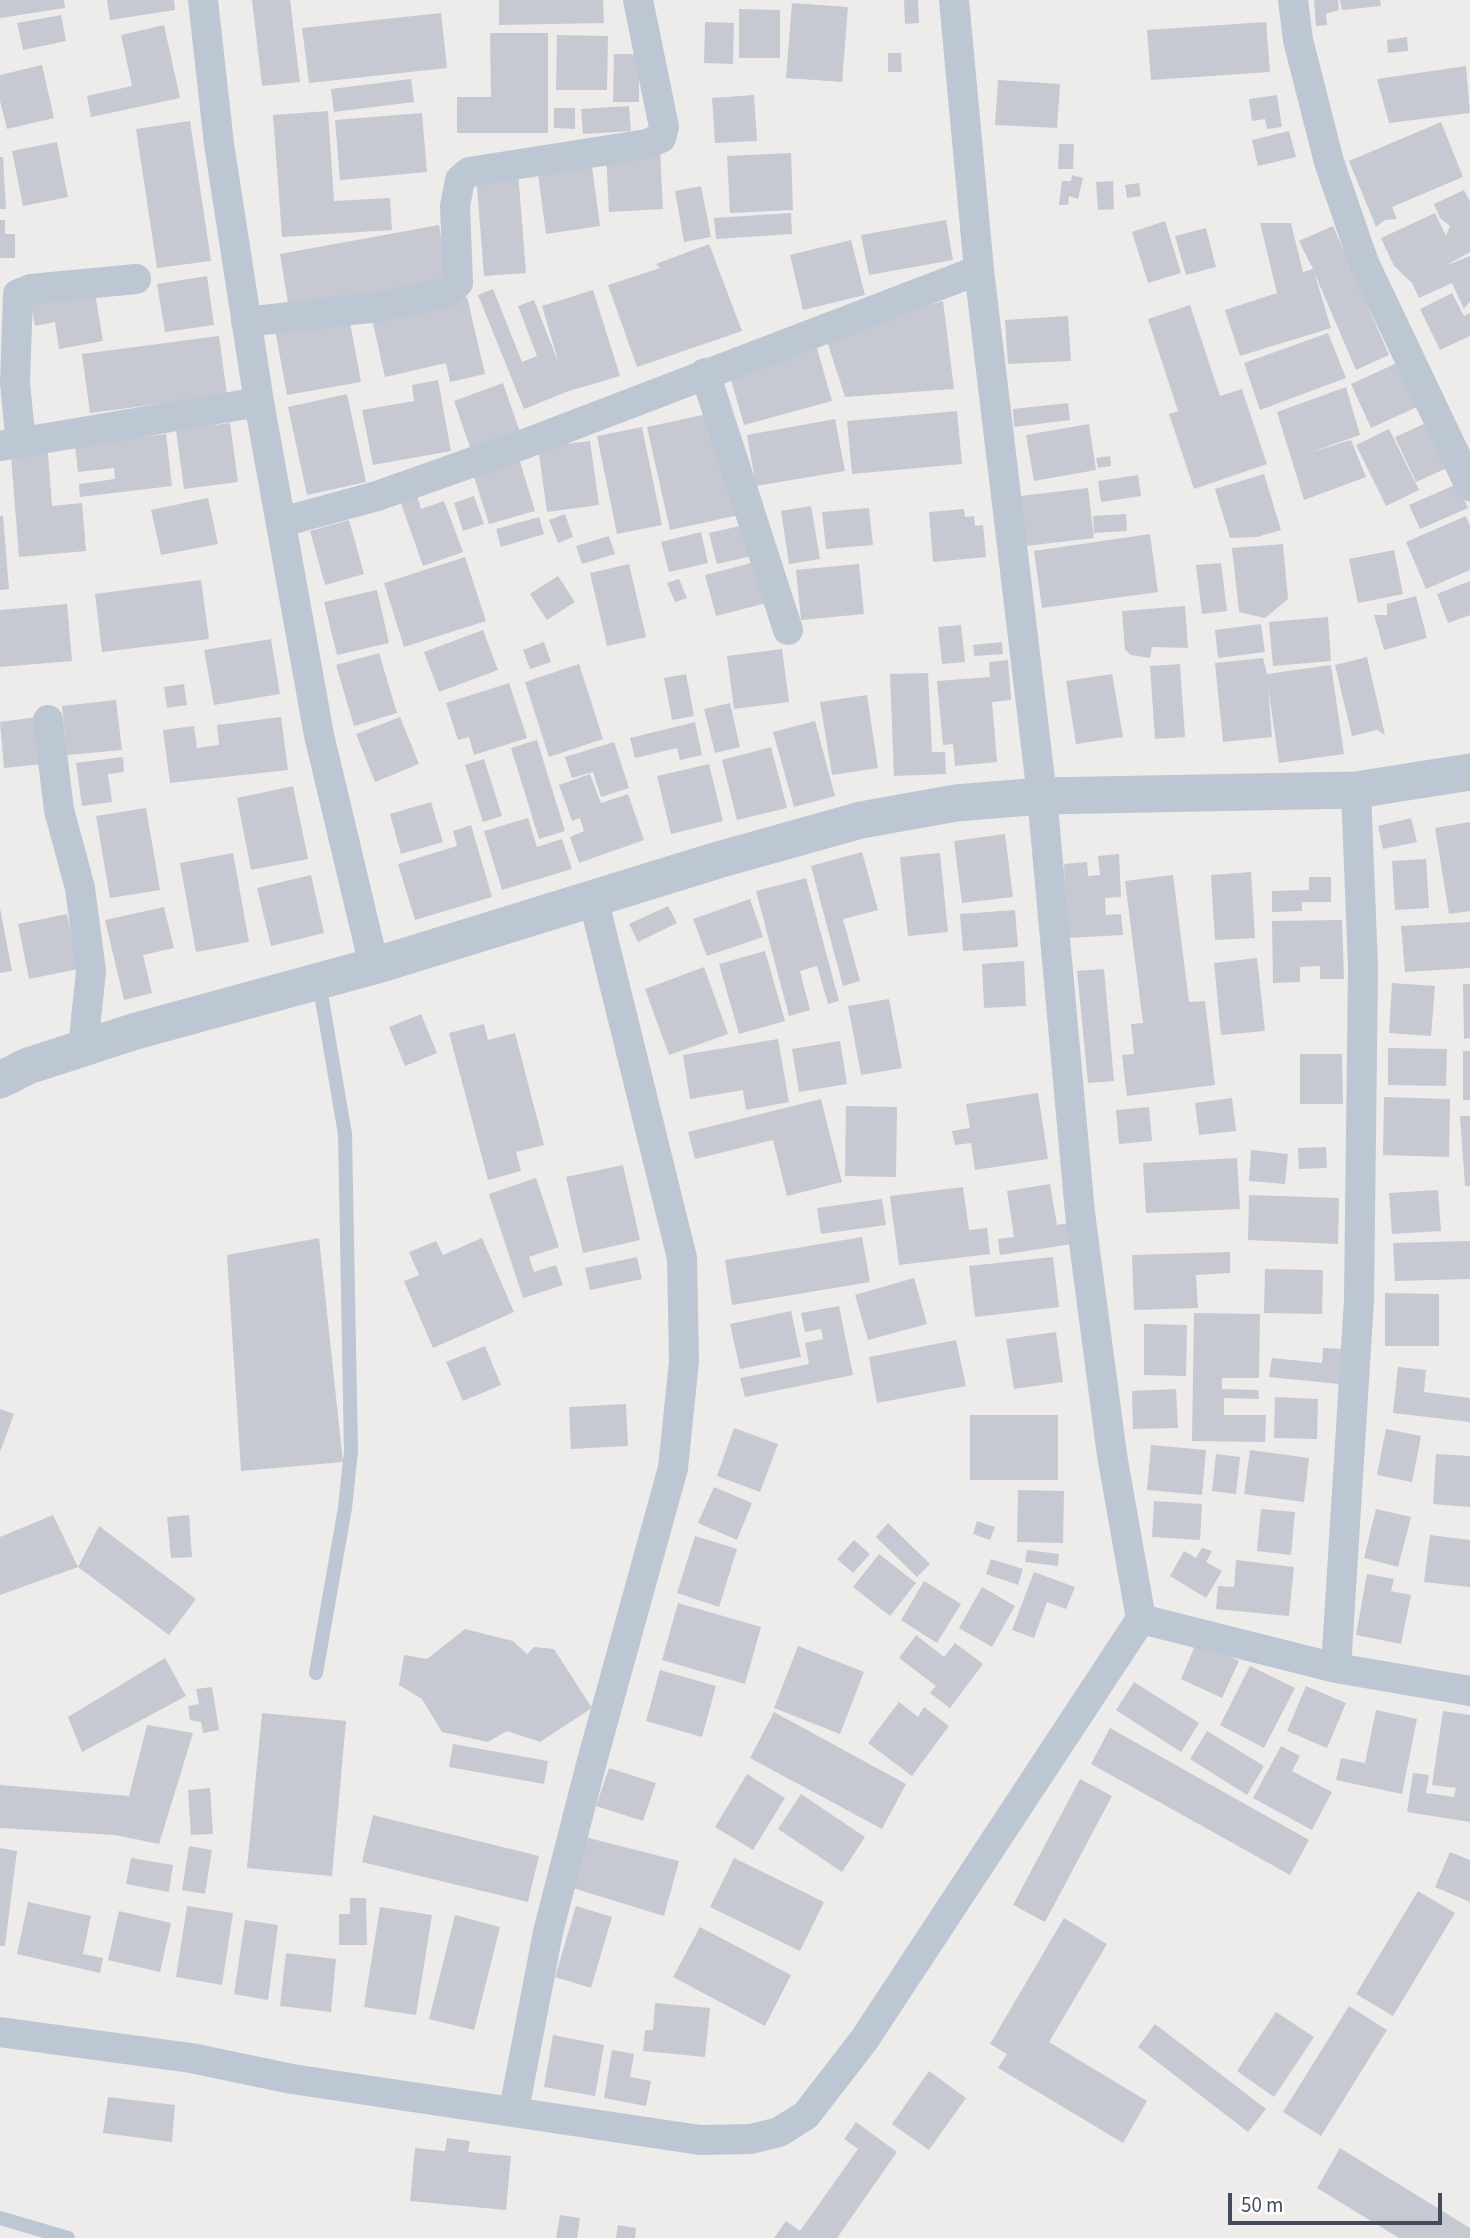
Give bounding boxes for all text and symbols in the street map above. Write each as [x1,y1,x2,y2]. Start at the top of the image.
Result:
scale bar [1232,2178,1446,2222]
text: 50 m [1241,2190,1283,2220]

